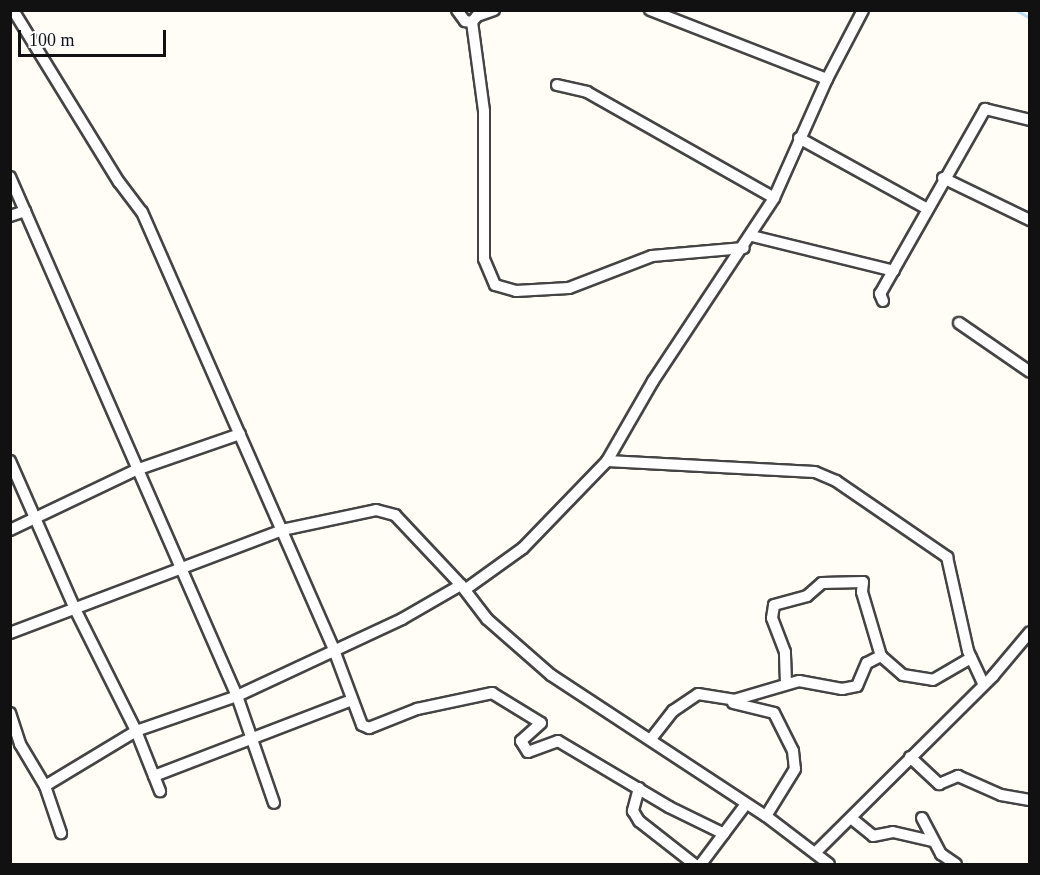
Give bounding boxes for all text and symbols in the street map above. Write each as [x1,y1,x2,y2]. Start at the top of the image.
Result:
scale bar [21,18,170,56]
text: 100 m [29,30,75,50]

